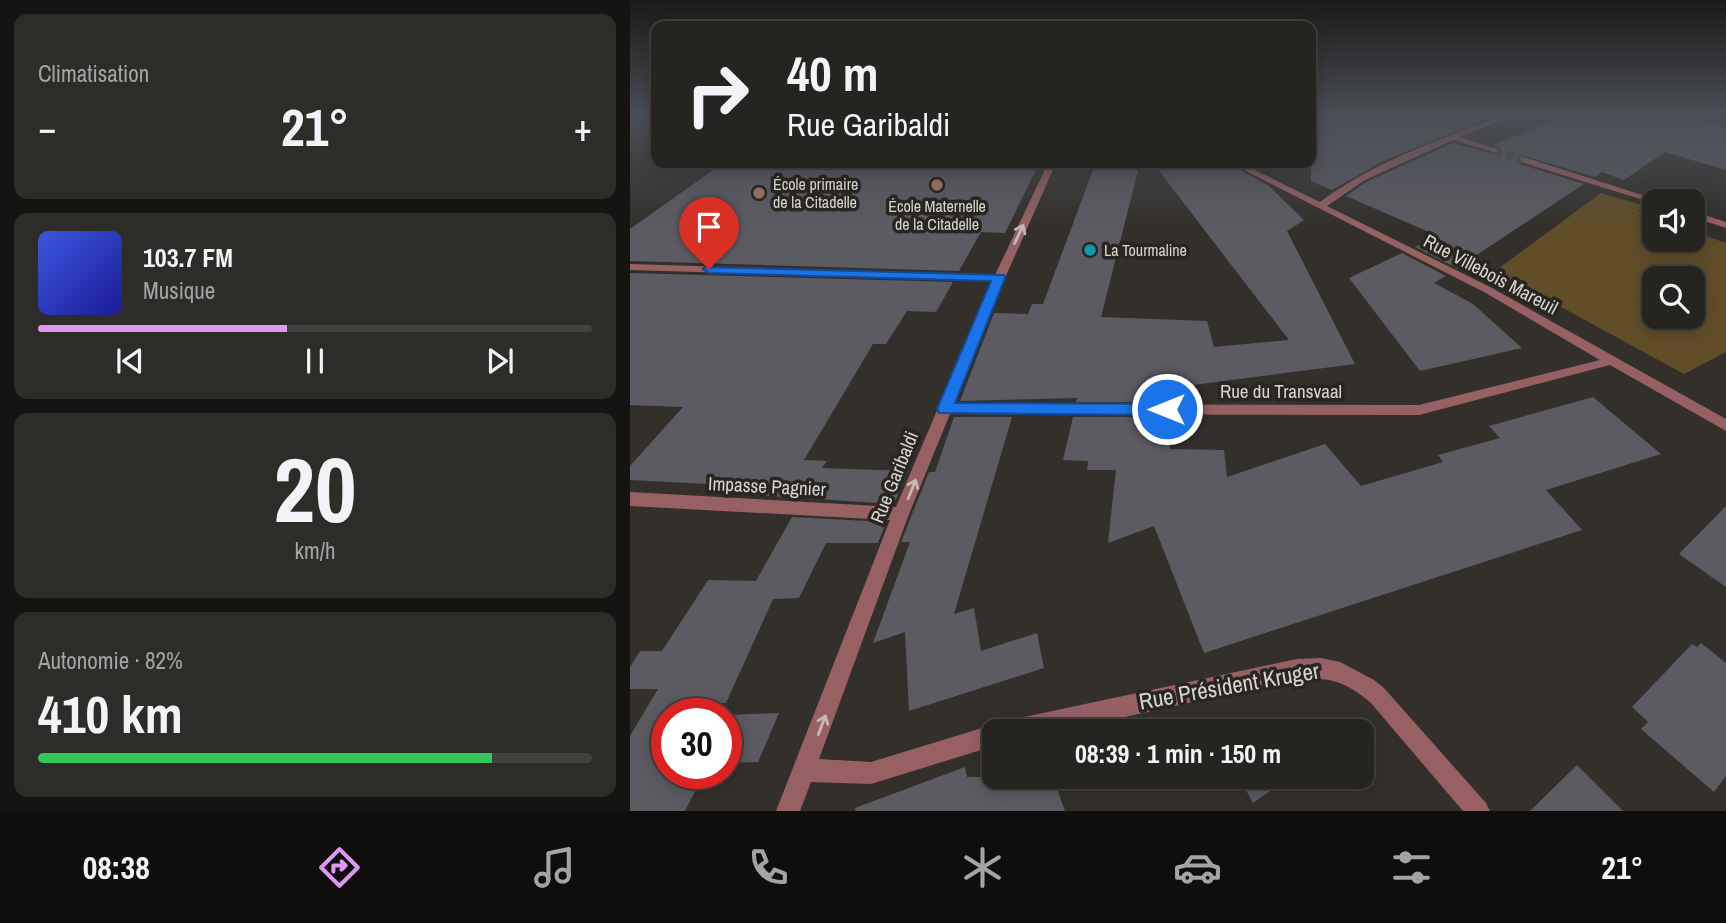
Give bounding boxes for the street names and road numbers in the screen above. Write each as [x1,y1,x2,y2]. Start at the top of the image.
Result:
street label: Rue Villebois Mareuil [1419,228,1563,320]
street label: Rue du Transvaal [1220,378,1342,404]
street label: Rue Garibaldi [864,427,924,527]
street label: Impasse Pagnier [708,470,827,502]
street label: Rue Président Kruger [1136,654,1322,717]

